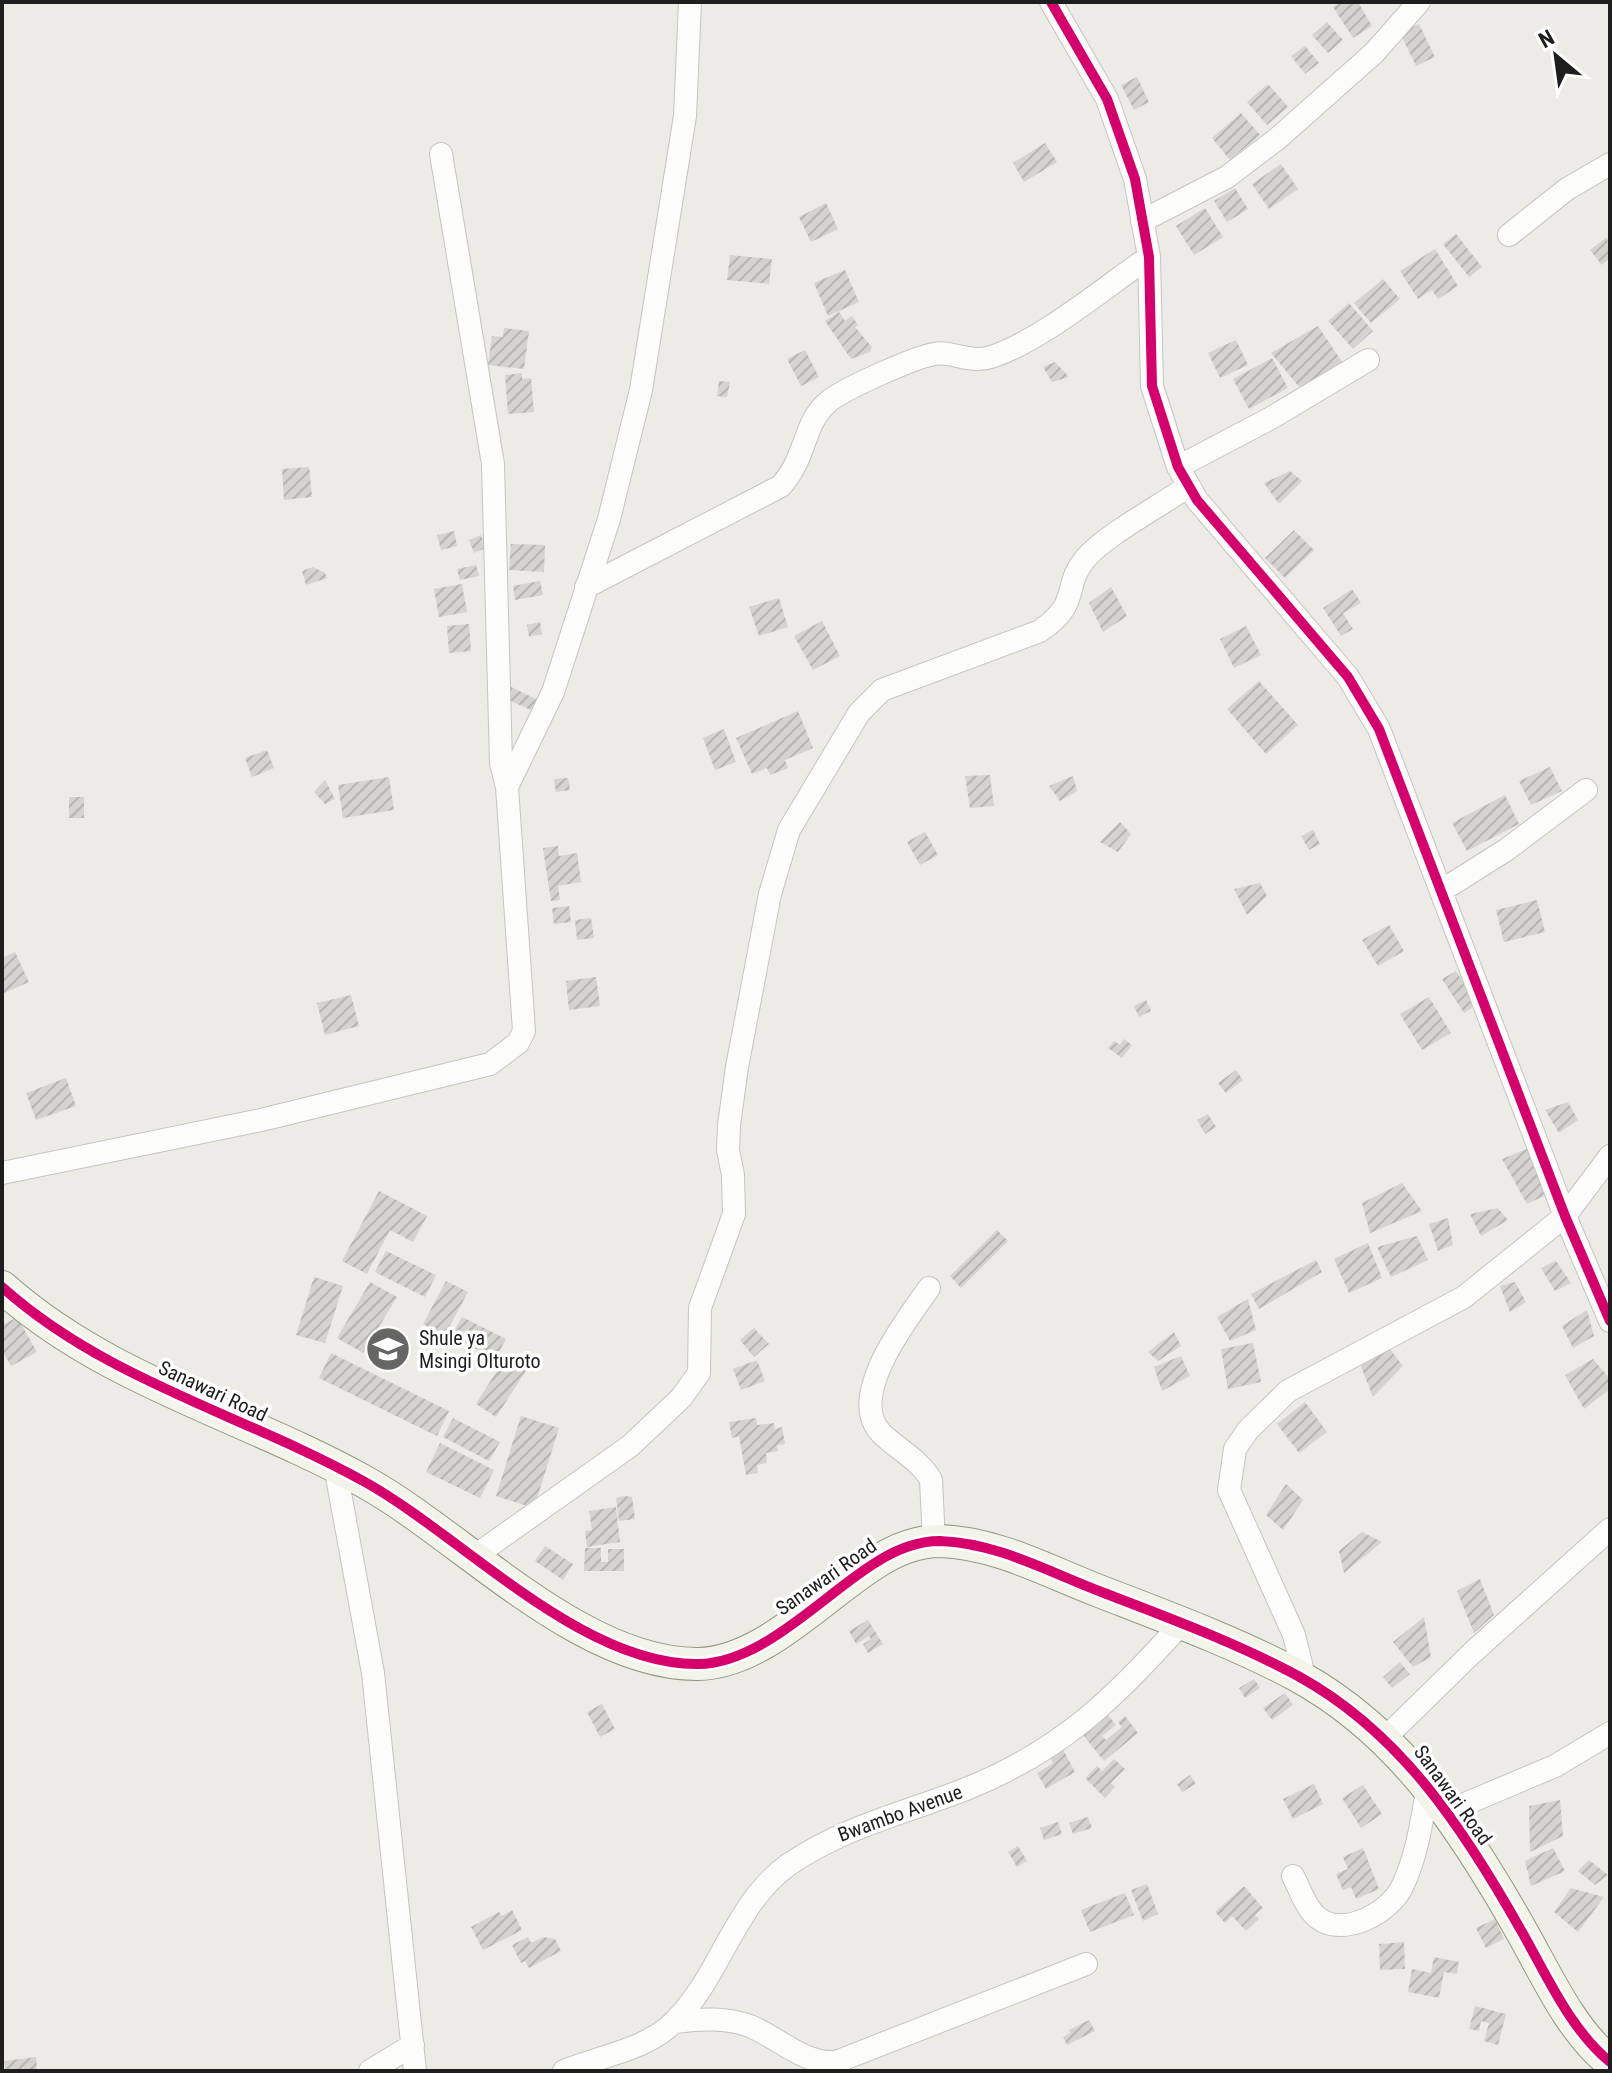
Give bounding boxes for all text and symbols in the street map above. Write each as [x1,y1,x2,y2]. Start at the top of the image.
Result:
north arrow [1516,16,1596,96]
text: N [1535,25,1559,53]
school or university icon: Shule ya Msingi Olturoto [364,1325,412,1373]
place label: Shule ya Msingi Olturoto [419,1326,540,1373]
street label: Sanawari Road [155,1355,271,1427]
street label: Sanawari Road [771,1534,881,1620]
street label: Sanawari Road [1409,1741,1497,1849]
street label: Bwambo Avenue [835,1779,965,1847]

